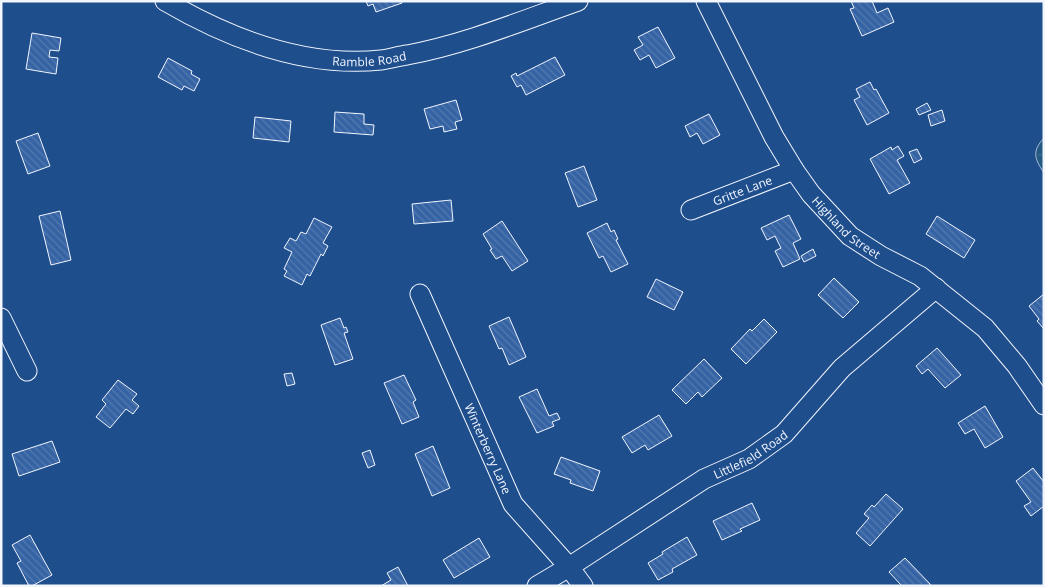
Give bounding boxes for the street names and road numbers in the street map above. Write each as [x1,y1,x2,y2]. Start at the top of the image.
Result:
street label: Ramble Road [332,47,408,70]
street label: Gritte Lane [710,171,775,209]
street label: Highland Street [809,192,884,262]
street label: Winterberry Lane [461,401,516,497]
street label: Littlefield Road [710,426,791,482]

